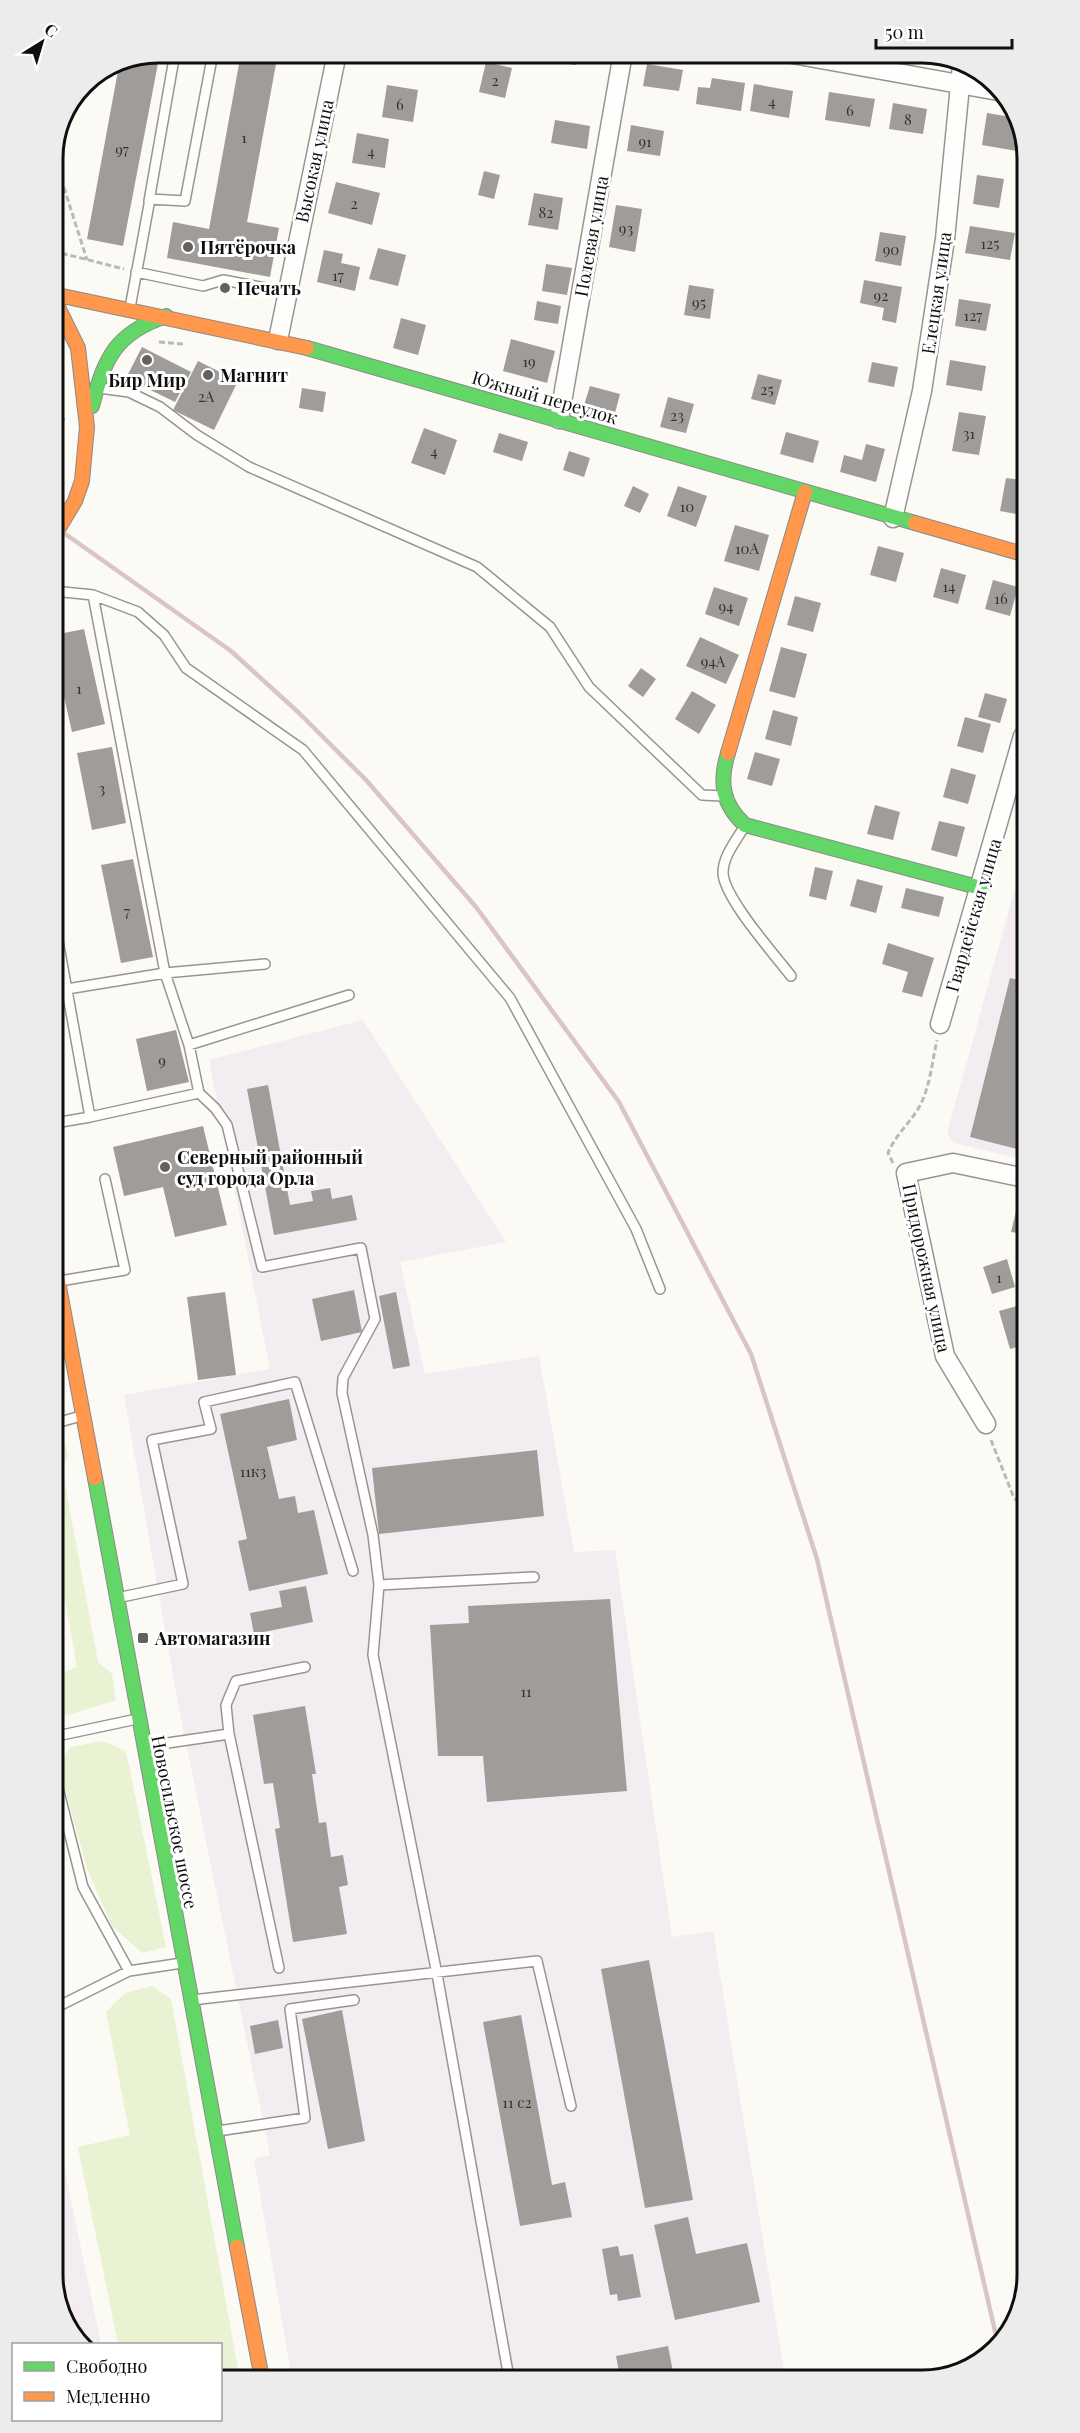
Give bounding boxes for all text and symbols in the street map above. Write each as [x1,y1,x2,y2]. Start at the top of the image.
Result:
north arrow [12,12,72,72]
scale bar [876,12,1012,50]
text: С [41,18,62,41]
text: 50 m [885,20,924,44]
house number: 2 [491,70,499,90]
house number: 4 [768,91,776,111]
house number: 6 [396,94,404,114]
street label: Высокая улица [289,97,339,225]
house number: 6 [846,100,854,120]
house number: 8 [904,109,912,129]
house number: 1 [241,127,247,147]
house number: 91 [638,131,652,151]
house number: 97 [115,139,129,159]
house number: 4 [367,141,375,161]
street label: Полевая улица [569,173,613,299]
house number: 2 [350,193,358,213]
house number: 82 [539,202,554,222]
house number: 93 [619,218,633,238]
street label: Елецкая улица [916,230,956,356]
house number: 125 [981,233,999,253]
place label: Пятёрочка [200,235,297,259]
house number: 90 [883,239,899,259]
marker: Пятёрочка [181,240,195,254]
house number: 17 [332,265,344,285]
place label: Печать [237,276,301,300]
marker: Печать [218,281,232,295]
house number: 92 [874,285,888,305]
house number: 95 [692,292,706,312]
house number: 127 [964,305,982,325]
house number: 19 [522,351,536,371]
marker: Бир Мир [140,353,154,367]
place label: Магнит [220,363,289,387]
street label: Южный переулок [469,365,621,429]
place label: Бир Мир [108,368,186,392]
marker: Магнит [201,368,215,382]
house number: 25 [760,379,774,399]
house number: 2А [198,386,215,406]
house number: 23 [670,405,684,425]
house number: 31 [963,423,976,443]
house number: 4 [430,441,438,461]
house number: 10 [680,496,694,516]
house number: 10А [735,538,760,558]
house number: 14 [943,576,955,596]
house number: 16 [994,588,1008,608]
house number: 94 [718,596,734,616]
house number: 94А [701,651,726,671]
house number: 1 [76,678,82,698]
house number: 3 [99,778,106,798]
street label: Гвардейская улица [940,835,1006,995]
house number: 7 [124,901,130,921]
house number: 9 [158,1050,166,1070]
place label: Северный районный суд города Орла [177,1145,363,1190]
marker: Северный районный суд города Орла [158,1160,172,1174]
street label: Придорожная улица [897,1181,957,1355]
house number: 1 [996,1267,1002,1287]
house number: 11к3 [240,1461,266,1481]
place label: Автомагазин [154,1626,271,1650]
marker: Автомагазин [136,1631,150,1645]
house number: 11 [520,1681,532,1701]
street label: Новосильское шоссе [146,1733,204,1911]
house number: 11 с2 [502,2092,532,2112]
legend [12,2343,222,2421]
text: Свободно [66,2354,147,2378]
text: Медленно [66,2384,151,2408]

